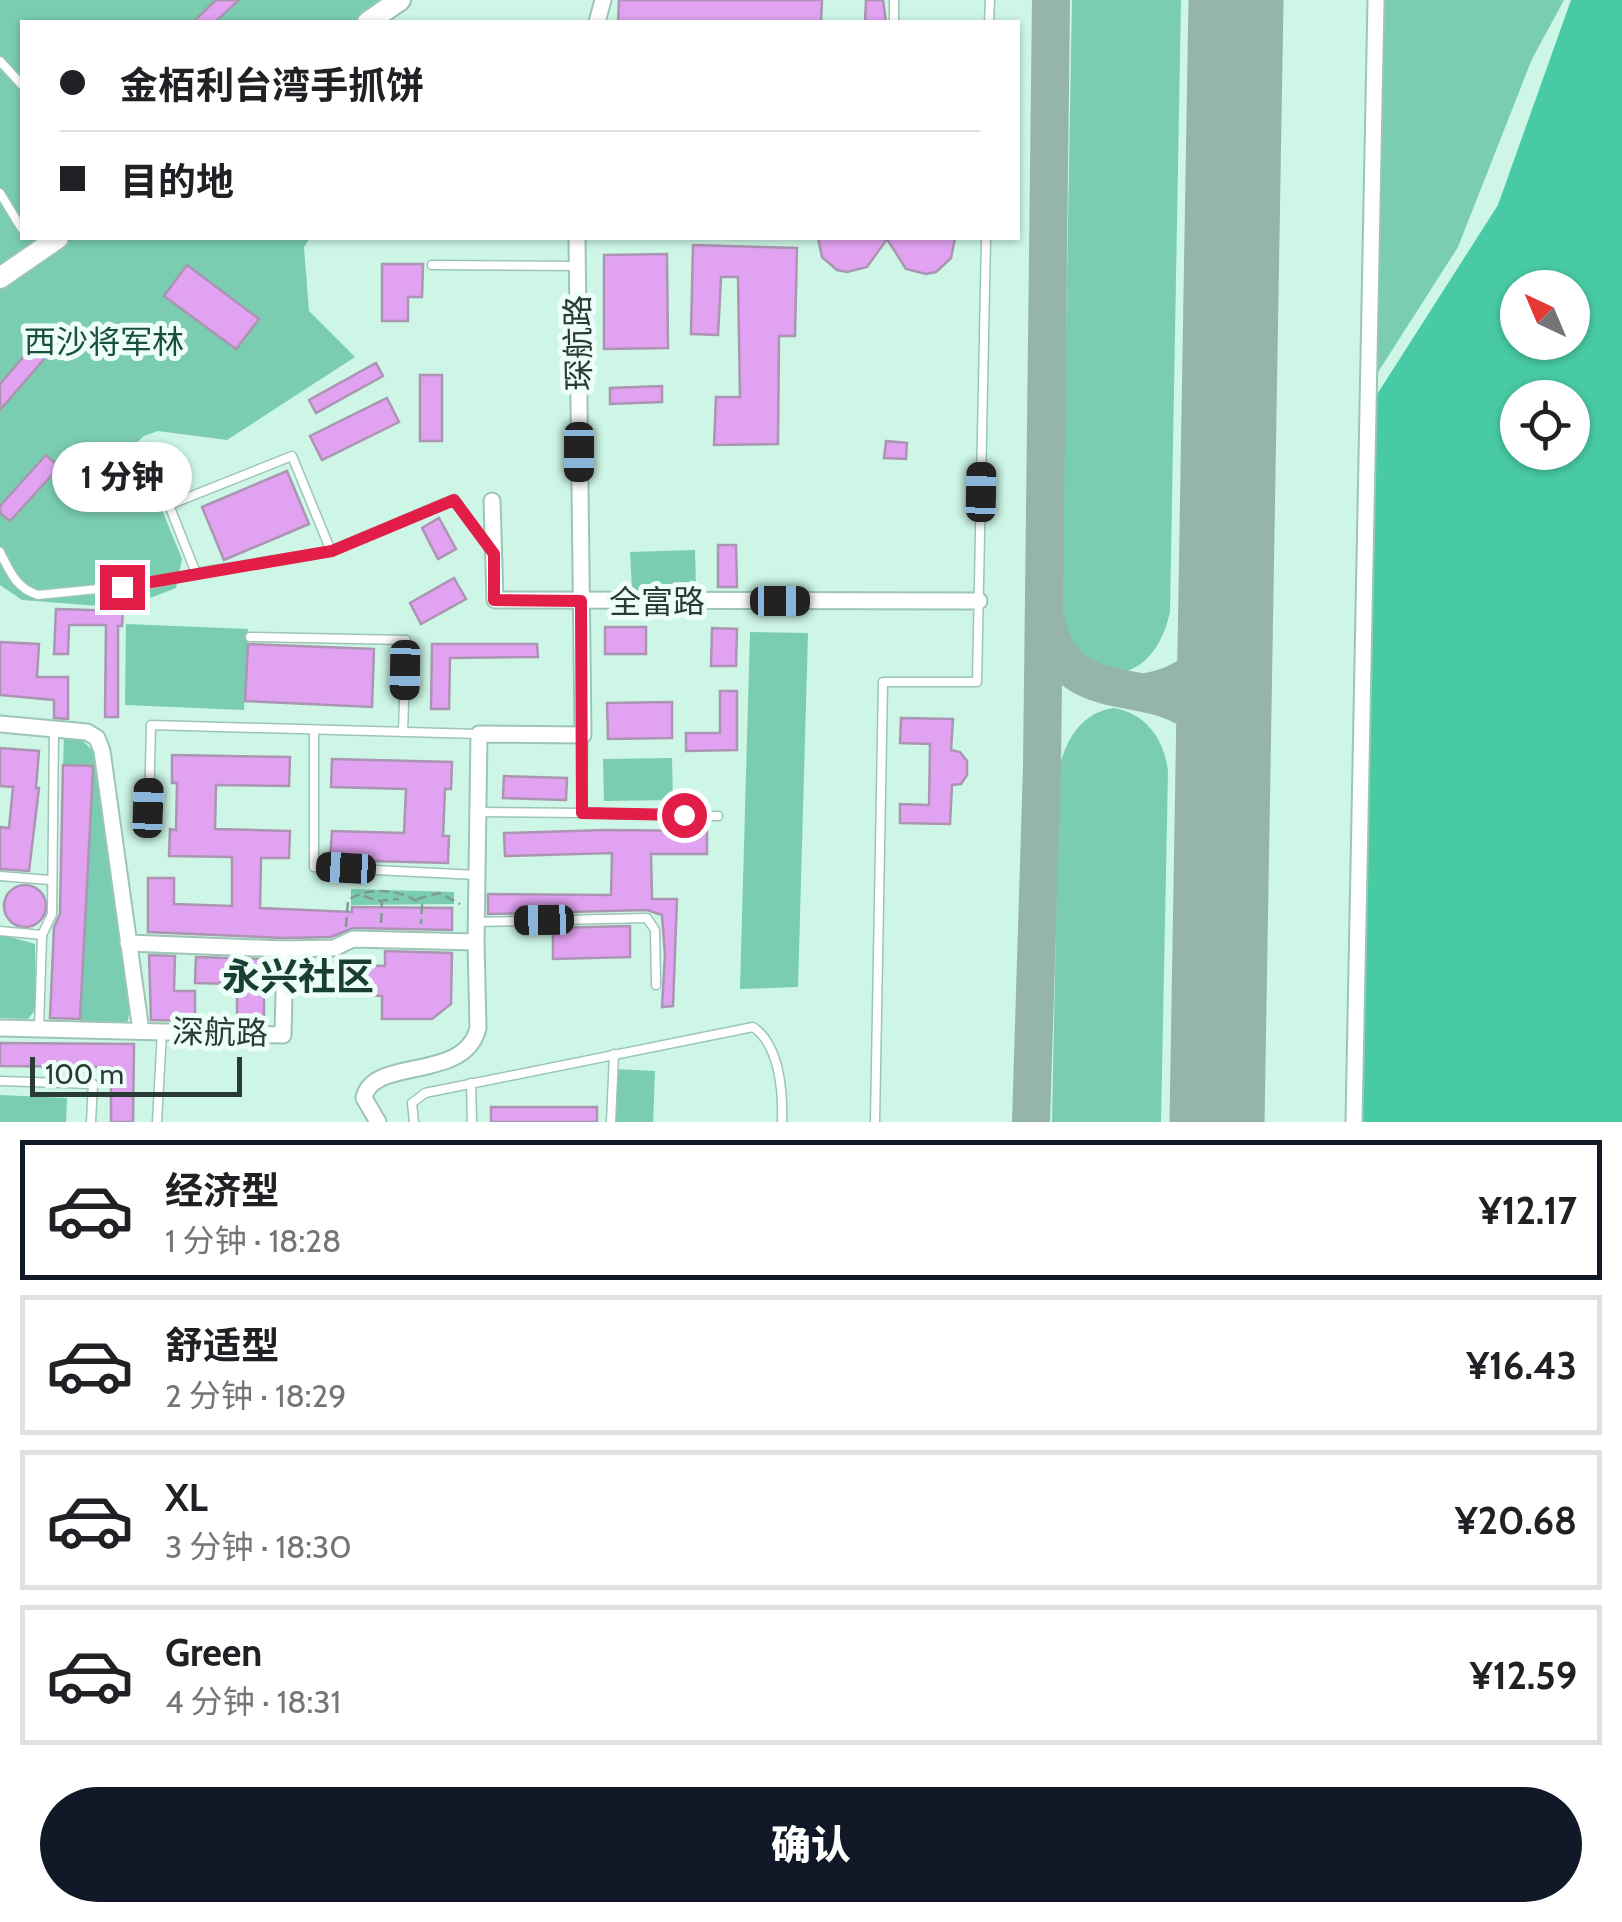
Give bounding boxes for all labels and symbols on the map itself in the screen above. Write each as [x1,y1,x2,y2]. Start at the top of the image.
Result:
north arrow [1500,270,1590,360]
street label: 琛航路 [558,295,598,391]
park label: 西沙将军林 [24,322,184,361]
car [564,422,594,482]
callout: 1 分钟 [52,442,192,512]
car [965,462,997,522]
route end [100,565,145,610]
street label: 全富路 [609,582,705,621]
car [750,586,810,616]
car [389,640,421,700]
car [132,777,164,839]
route start [662,793,707,838]
car [315,851,377,885]
car [514,904,574,936]
district label: 永兴社区 [222,953,374,1000]
street label: 深航路 [172,1012,268,1052]
scale bar [30,1052,242,1096]

